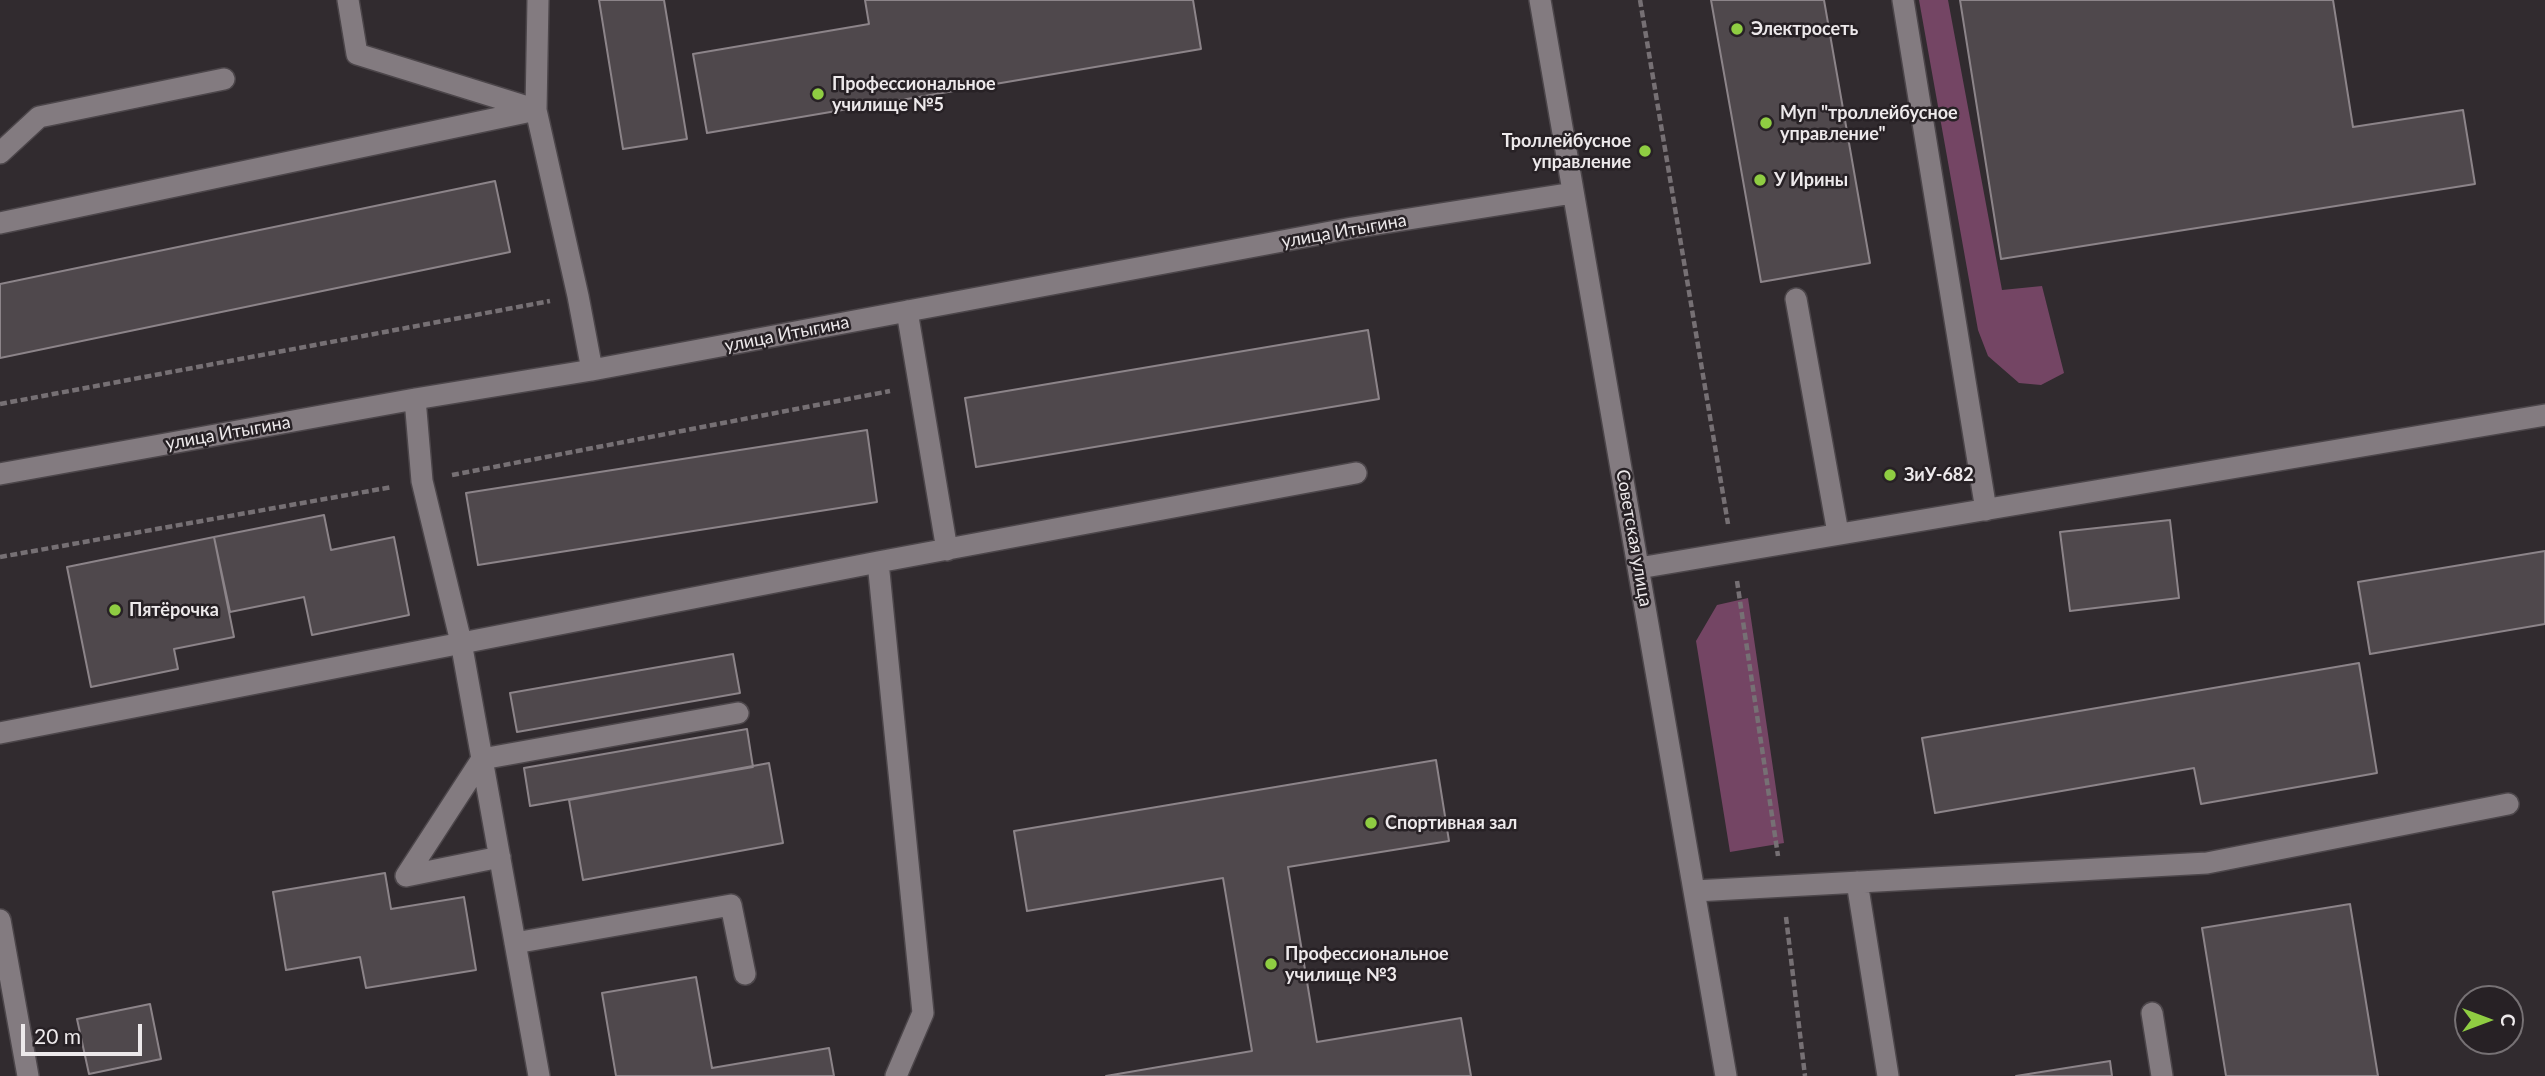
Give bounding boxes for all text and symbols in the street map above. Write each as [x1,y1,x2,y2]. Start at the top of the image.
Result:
place label: Электросеть [1751,18,1858,40]
marker: Электросеть [1729,21,1745,37]
place label: Профессиональное училище №5 [832,73,996,116]
marker: Профессиональное училище №5 [810,86,826,102]
place label: Муп "троллейбусное управление" [1780,102,1958,144]
marker: Муп "троллейбусное управление" [1758,115,1774,131]
place label: Троллейбусное управление [1502,130,1631,172]
marker: Троллейбусное управление [1637,143,1653,159]
place label: У Ирины [1774,169,1848,191]
marker: У Ирины [1752,172,1768,188]
street label: улица Итыгина [1280,209,1408,253]
street label: улица Итыгина [723,311,851,357]
street label: улица Итыгина [164,411,292,455]
place label: ЗиУ-682 [1904,464,1974,486]
marker: ЗиУ-682 [1882,467,1898,483]
street label: Советская улица [1611,468,1657,608]
place label: Пятёрочка [129,599,219,621]
marker: Пятёрочка [107,602,123,618]
place label: Спортивная зал [1385,812,1517,834]
marker: Спортивная зал [1363,815,1379,831]
place label: Профессиональное училище №3 [1285,943,1449,986]
marker: Профессиональное училище №3 [1263,956,1279,972]
north arrow [2454,985,2524,1055]
scale bar [24,1010,145,1054]
text: С [2497,1014,2520,1026]
text: 20 m [34,1023,81,1048]

